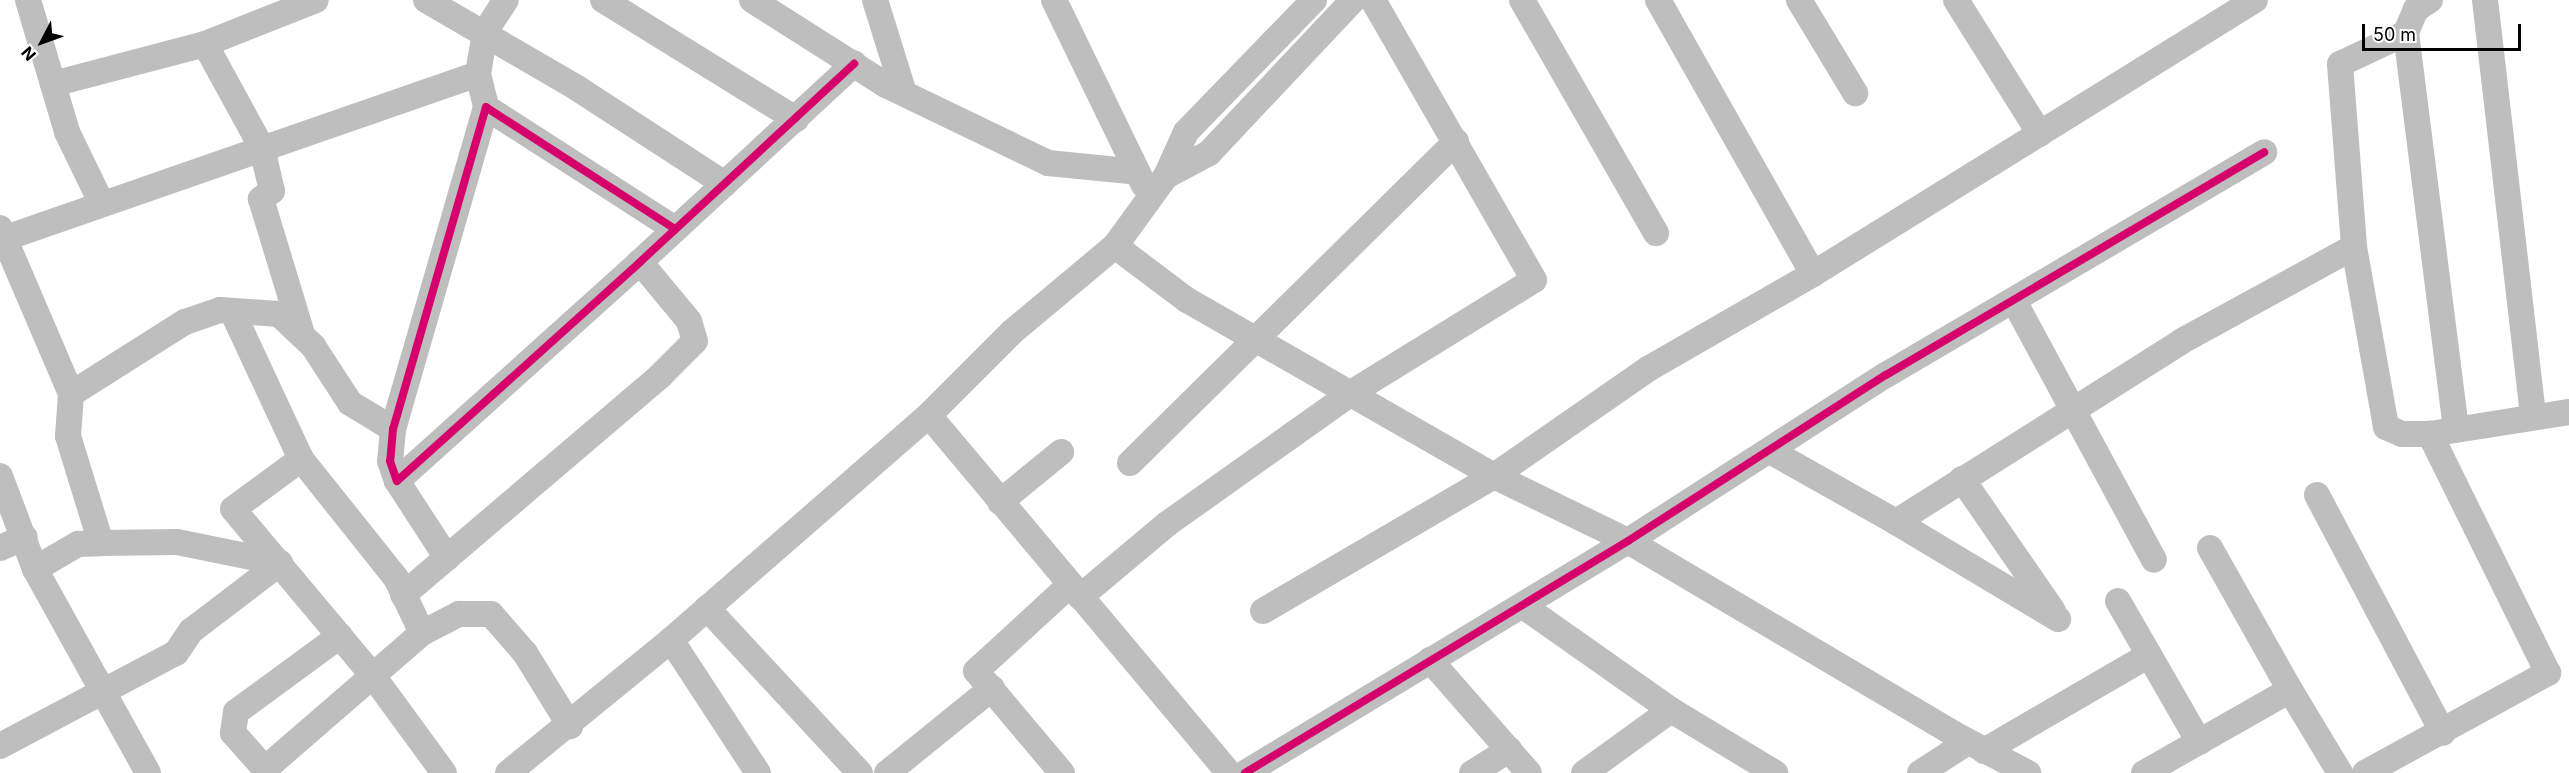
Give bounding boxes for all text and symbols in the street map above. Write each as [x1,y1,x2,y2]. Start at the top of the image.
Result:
north arrow [12,12,72,72]
scale bar [2365,12,2524,50]
text: 50 m [2373,24,2416,45]
text: N [17,43,40,65]

